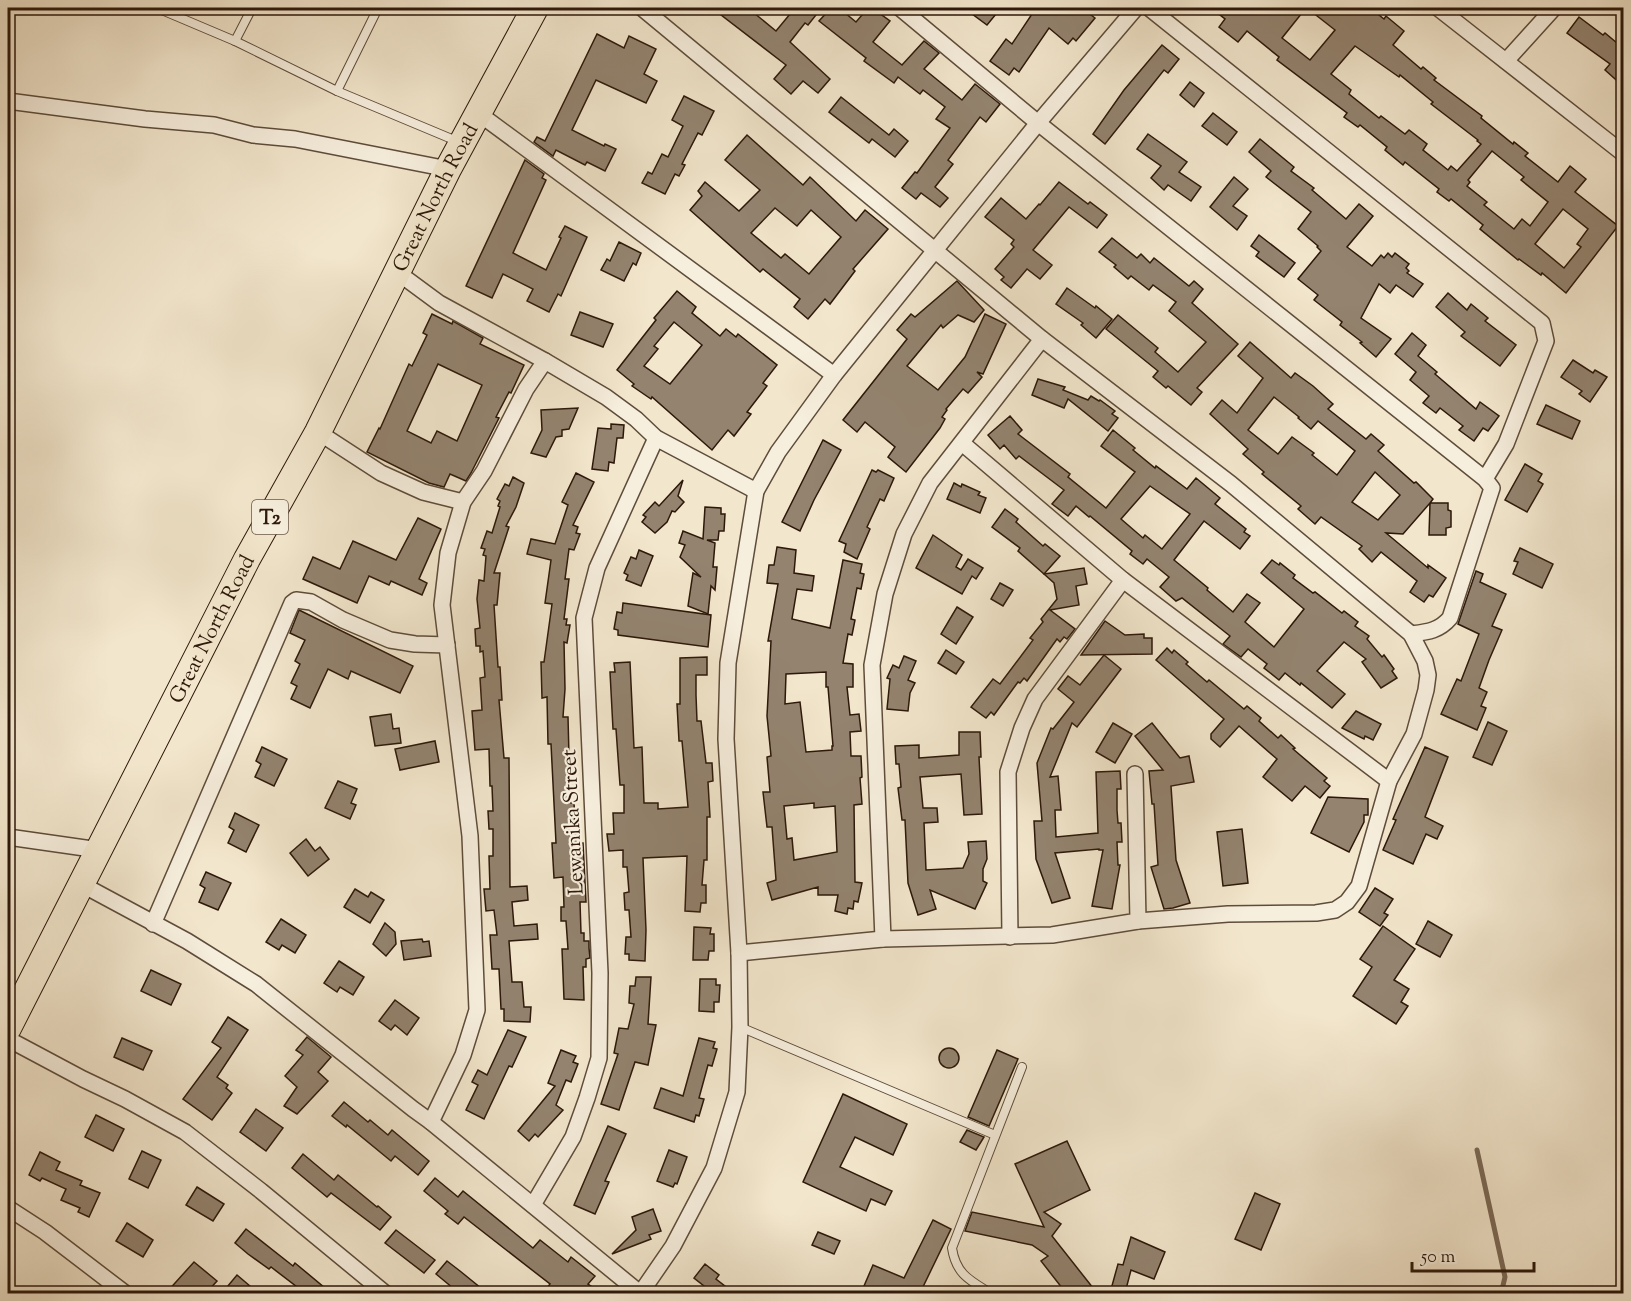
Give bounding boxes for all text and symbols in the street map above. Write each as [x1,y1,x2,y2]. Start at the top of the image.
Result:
street label: Great North Road [386,118,487,278]
road number: T2 [252,500,288,534]
street label: Great North Road [163,550,264,709]
street label: Lewanika Street [555,748,593,895]
scale bar [1412,1235,1534,1273]
text: 50 m [1420,1245,1456,1271]

